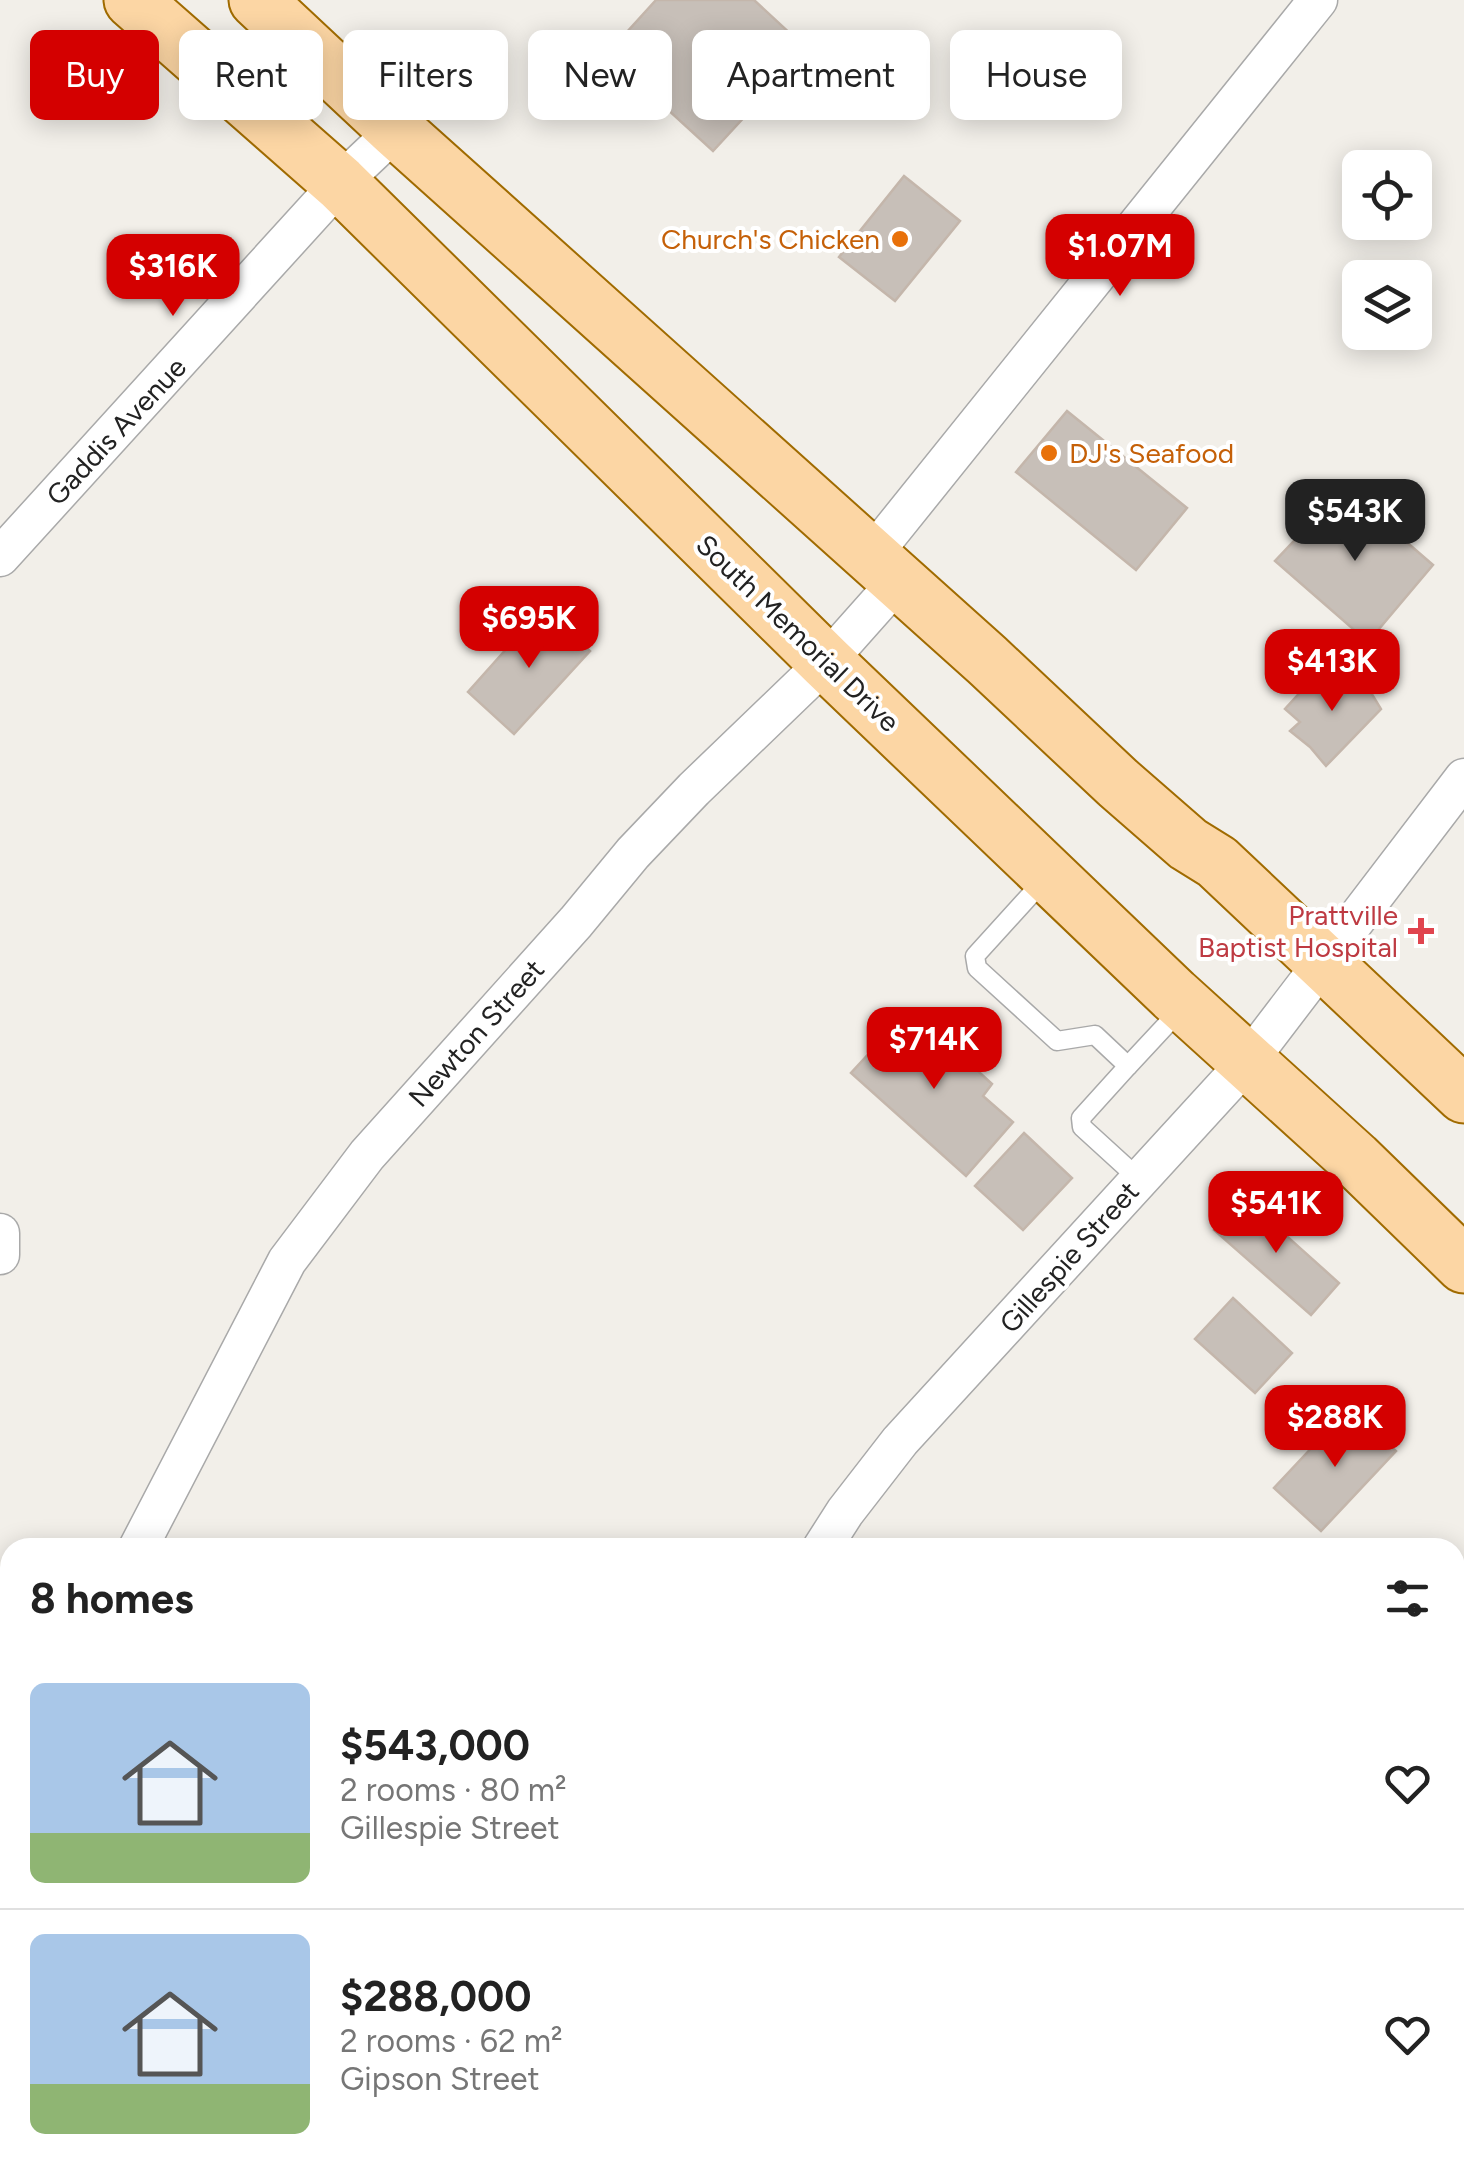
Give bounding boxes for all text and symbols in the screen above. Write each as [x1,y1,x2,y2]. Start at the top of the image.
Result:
chip: Buy [30,30,159,120]
chip: Rent [179,30,323,120]
chip: Filters [343,30,508,120]
chip: New [528,30,672,120]
chip: Apartment [692,30,930,120]
chip: House [950,30,1122,120]
map controls [1342,150,1432,350]
button: locate [1342,150,1432,240]
pin: $1.07M [1039,214,1201,299]
place label: Church's Chicken [661,222,880,256]
text: $1.07M [1067,227,1173,265]
marker: Church's Chicken [889,228,911,250]
pin: $316K [103,234,243,319]
text: $316K [129,247,217,285]
button: layers [1342,260,1432,350]
street label: Gaddis Avenue [39,350,193,512]
place label: DJ's Seafood [1069,436,1234,470]
marker: DJ's Seafood [1038,442,1060,464]
pin: $543K [1285,479,1425,564]
text: $543K [1307,492,1403,530]
street label: South Memorial Drive [689,527,907,739]
pin: $695K [459,586,599,671]
text: $695K [482,599,576,637]
pin: $413K [1262,629,1402,714]
text: $413K [1287,642,1377,680]
place label: Prattville Baptist Hospital [1198,898,1398,964]
marker: Prattville Baptist Hospital [1408,918,1434,944]
street label: Newton Street [401,952,551,1114]
pin: $714K [864,1007,1004,1092]
text: $714K [889,1020,979,1058]
pin: $541K [1206,1171,1346,1256]
street label: Gillespie Street [992,1174,1146,1340]
text: $541K [1230,1184,1322,1222]
pin: $288K [1265,1385,1405,1470]
text: $288K [1287,1398,1383,1436]
icon: filters [1380,1571,1435,1626]
text: 8 homes [30,1573,194,1624]
text: $543,000 [340,1720,530,1771]
icon: home [110,1723,230,1843]
icon: heart [1380,1756,1435,1811]
text: 2 rooms · 80 m² [340,1771,567,1809]
text: Gillespie Street [340,1809,560,1847]
text: $288,000 [340,1971,531,2022]
icon: home [110,1974,230,2094]
icon: heart [1380,2007,1435,2062]
text: 2 rooms · 62 m² [340,2022,563,2060]
text: Gipson Street [340,2060,540,2098]

